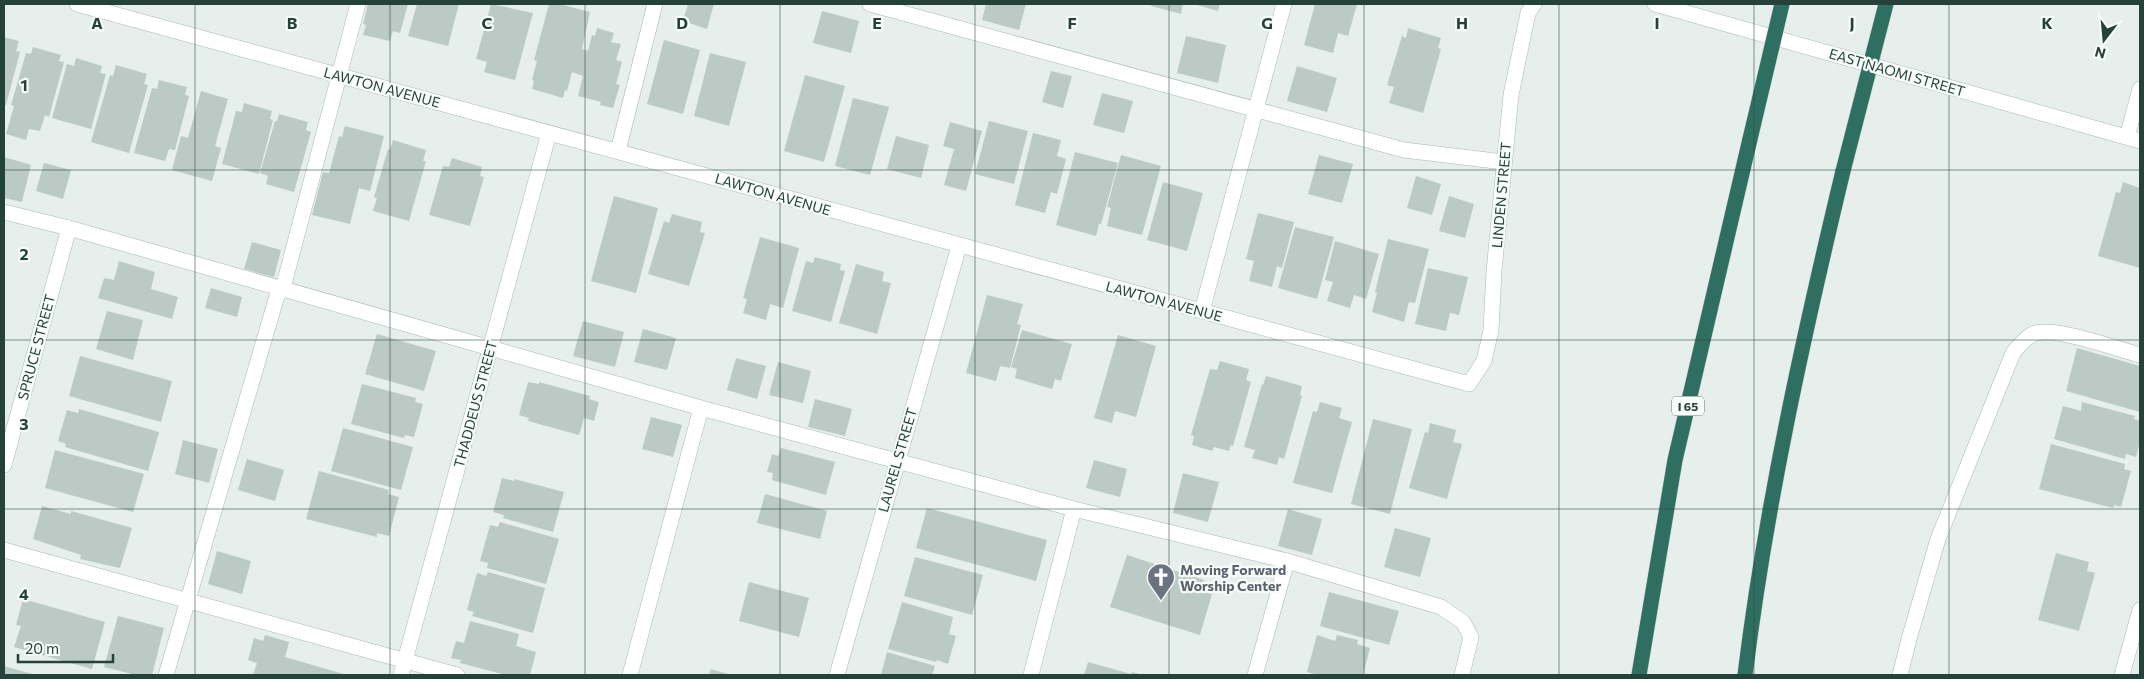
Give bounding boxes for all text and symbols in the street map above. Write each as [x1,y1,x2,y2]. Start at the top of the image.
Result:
text: A [91,13,103,32]
text: B [287,13,298,32]
text: C [482,13,493,32]
text: D [676,13,688,32]
text: E [872,13,882,32]
text: F [1067,13,1077,32]
text: G [1261,13,1273,32]
text: H [1456,13,1468,32]
text: I [1654,13,1660,32]
text: J [1849,13,1855,32]
text: K [2041,13,2053,32]
north arrow [2079,15,2129,65]
text: N [2093,43,2108,63]
street label: EAST NAOMI STREET [1827,44,1967,100]
street label: LAWTON AVENUE [322,63,442,111]
text: 1 [20,75,28,94]
street label: LINDEN STREET [1488,141,1514,249]
street label: LAWTON AVENUE [713,169,833,219]
text: 2 [19,244,29,263]
street label: LAWTON AVENUE [1104,277,1224,325]
street label: SPRUCE STREET [14,292,58,402]
street label: THADDEUS STREET [450,338,500,470]
road number: I 65 [1672,396,1704,416]
street label: LAUREL STREET [874,406,920,514]
text: 3 [19,414,29,433]
place label: Moving Forward Worship Center [1180,561,1286,594]
church icon: Moving Forward Worship Center [1146,562,1176,601]
text: 4 [19,584,29,603]
scale bar [18,632,112,664]
text: 20 m [25,639,59,657]

